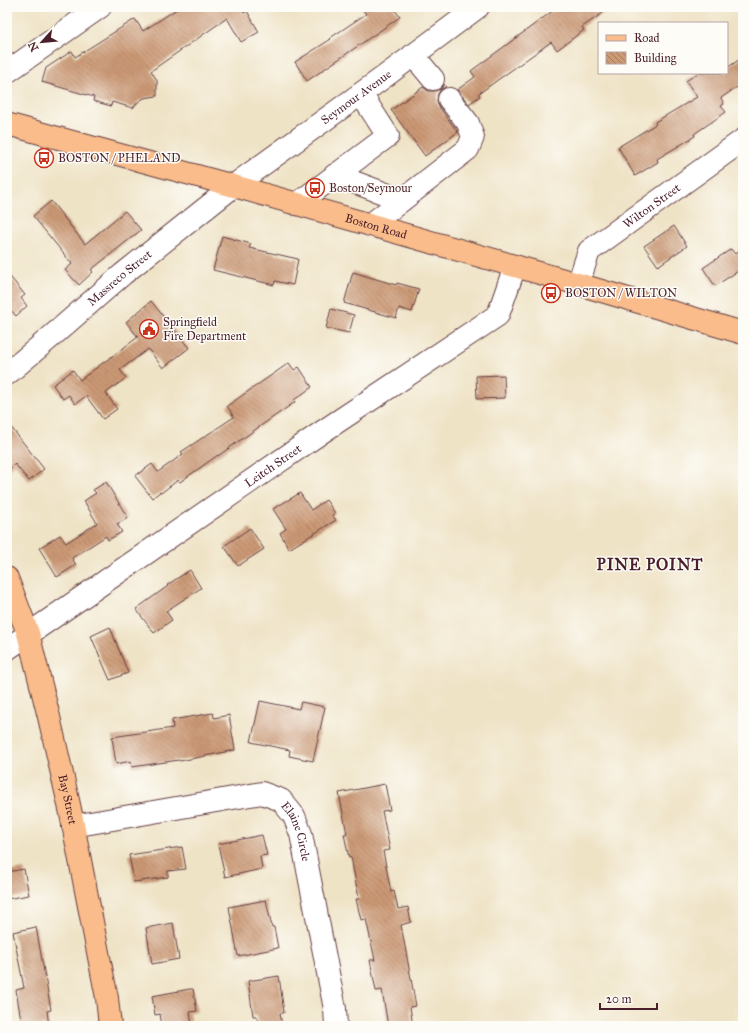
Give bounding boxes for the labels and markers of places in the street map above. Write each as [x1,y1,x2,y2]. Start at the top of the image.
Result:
bus stop icon: BOSTON / PHELAND [33,147,55,169]
place label: BOSTON / PHELAND [58,151,181,165]
bus stop icon: Boston/Seymour [304,177,326,199]
place label: Boston/Seymour [329,181,413,195]
bus stop icon: BOSTON / WILTON [540,282,562,304]
place label: BOSTON / WILTON [565,286,677,300]
place label: Springfield Fire Department [163,315,247,343]
public building icon: Springfield Fire Department [138,318,160,340]

